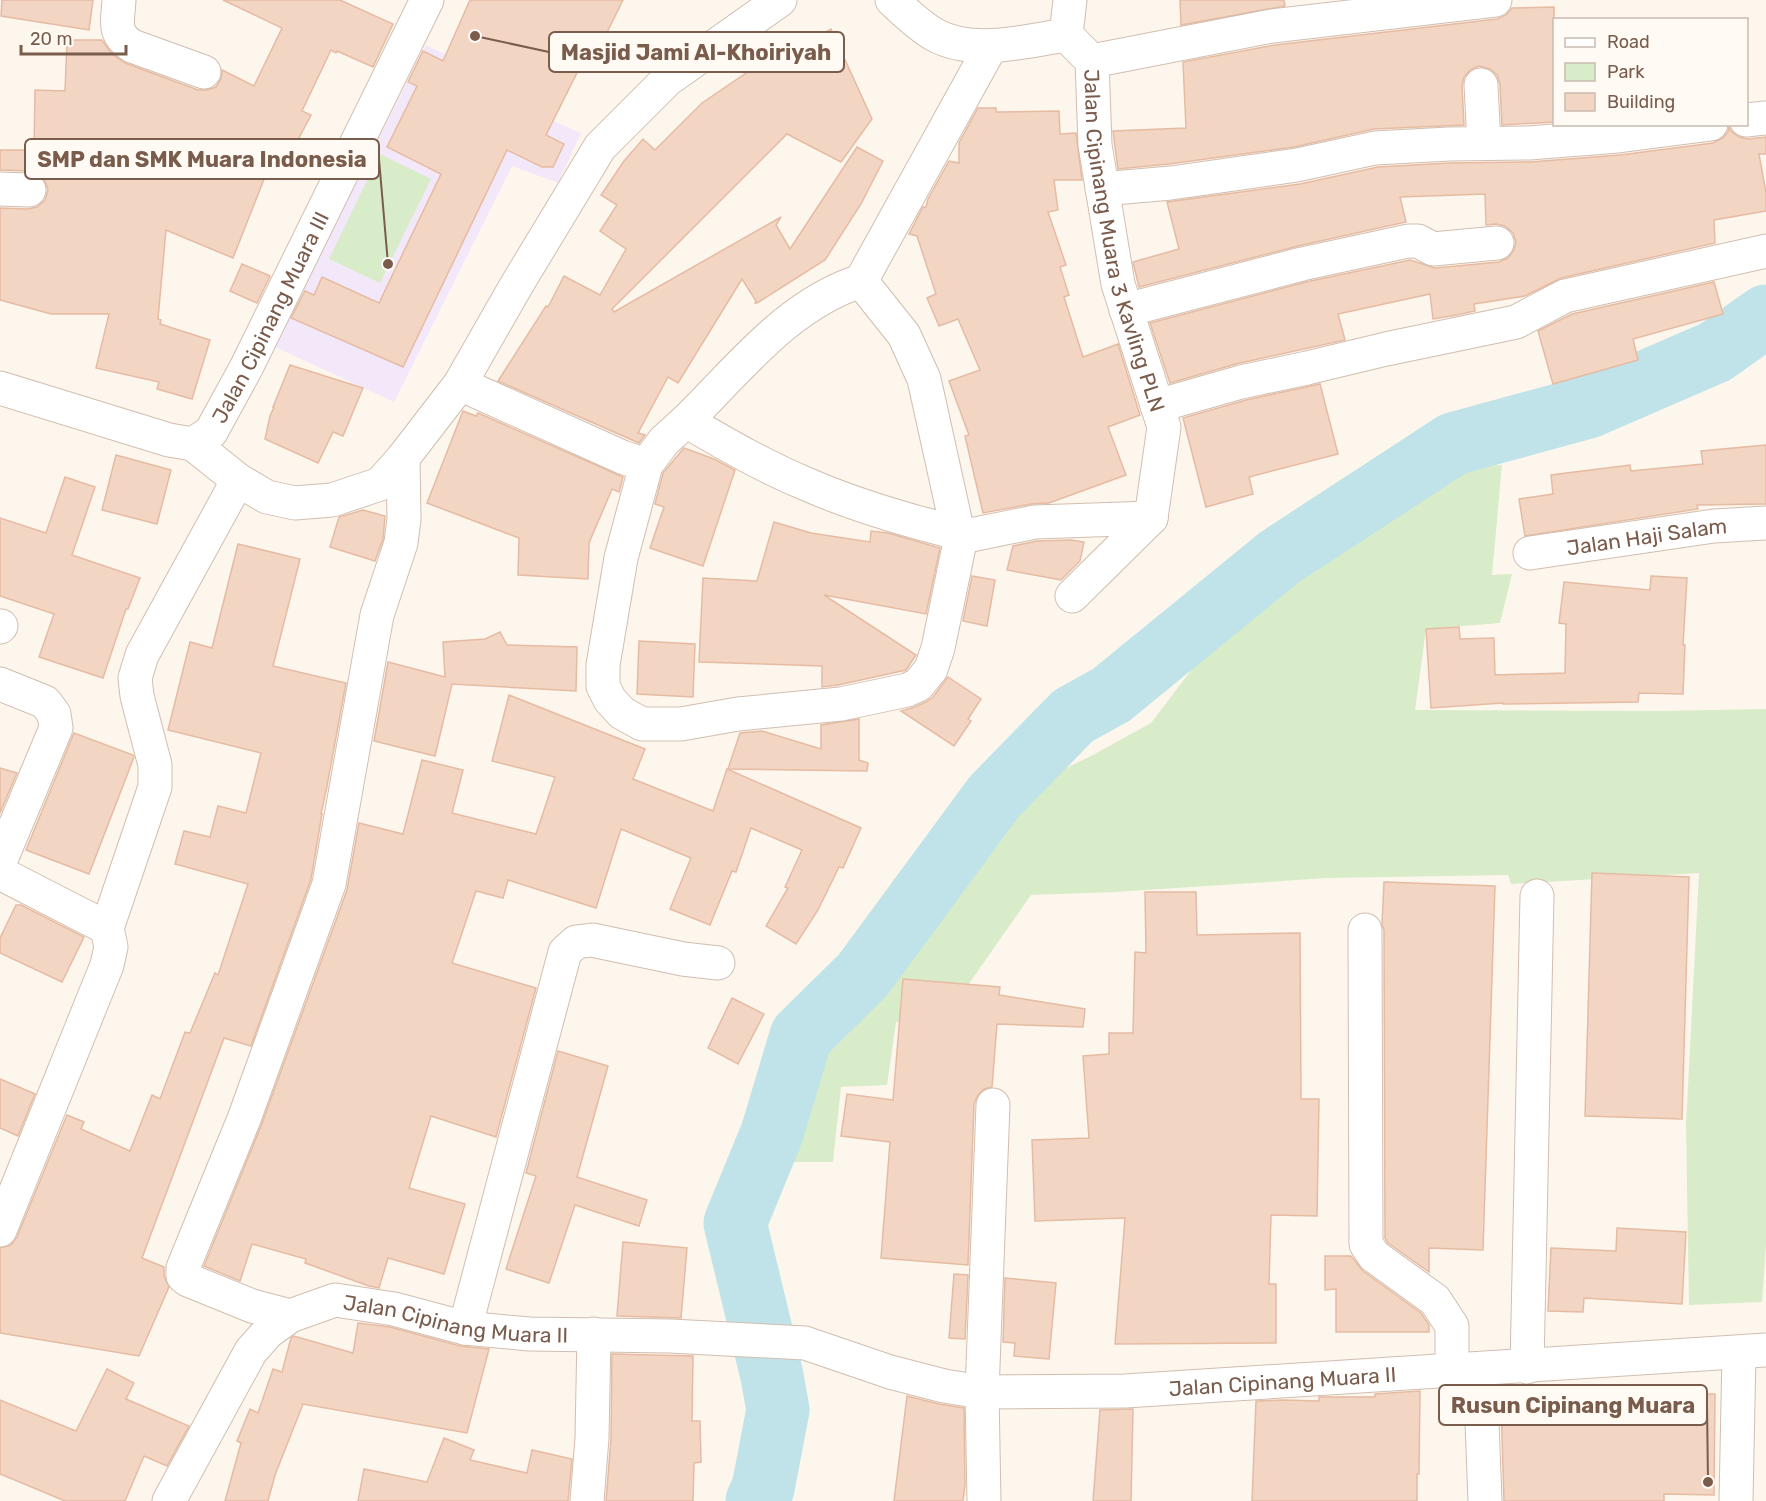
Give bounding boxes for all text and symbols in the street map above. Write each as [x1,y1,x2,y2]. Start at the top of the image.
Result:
scale bar [21,18,126,56]
legend [1553,18,1748,126]
text: 20 m [30,28,72,50]
text: Road [1607,31,1650,53]
callout: Masjid Jami Al-Khoiriyah [549,32,844,72]
text: Masjid Jami Al-Khoiriyah [561,39,831,66]
text: Park [1607,61,1645,83]
street label: Jalan Cipinang Muara 3 Kavling PLN [1080,69,1171,415]
text: Building [1607,91,1675,113]
callout: SMP dan SMK Muara Indonesia [25,139,379,179]
text: SMP dan SMK Muara Indonesia [37,146,367,173]
street label: Jalan Cipinang Muara III [206,207,334,427]
street label: Jalan Haji Salam [1565,513,1728,560]
street label: Jalan Cipinang Muara II [342,1289,568,1347]
street label: Jalan Cipinang Muara II [1168,1361,1397,1401]
callout: Rusun Cipinang Muara [1439,1385,1707,1425]
text: Rusun Cipinang Muara [1451,1392,1695,1419]

